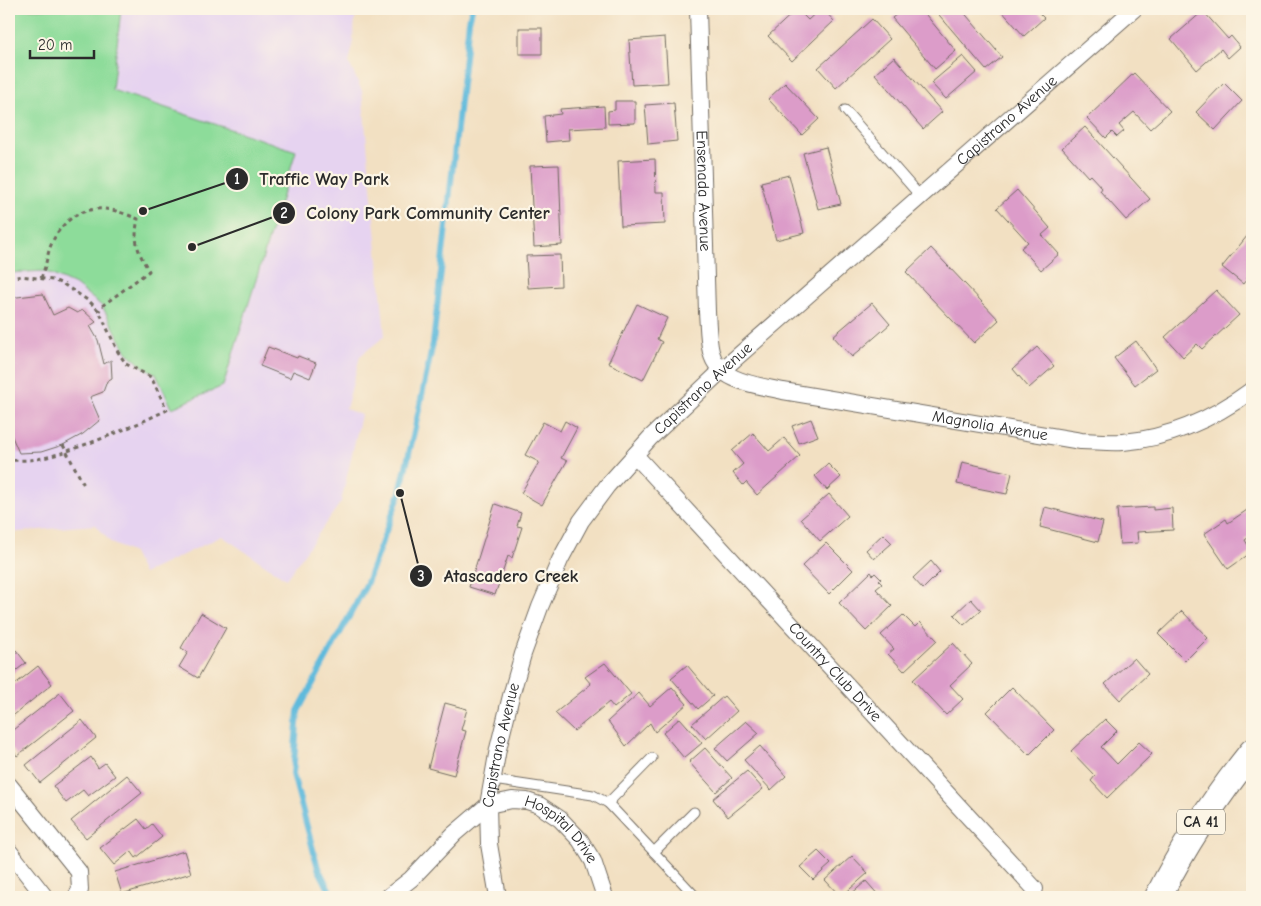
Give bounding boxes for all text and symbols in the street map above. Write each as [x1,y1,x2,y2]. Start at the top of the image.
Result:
scale bar [30,28,94,60]
text: 20 m [38,36,72,54]
street label: Capistrano Avenue [953,72,1061,169]
street label: Ensenada Avenue [693,130,714,252]
callout: Traffic Way Park [224,162,398,195]
text: Traffic Way Park [259,169,389,190]
text: 1 [234,170,240,188]
callout: Colony Park Community Center [272,197,560,230]
text: Colony Park Community Center [306,203,550,224]
text: 2 [280,204,288,222]
street label: Capistrano Avenue [650,339,756,438]
street label: Magnolia Avenue [931,407,1049,444]
callout: Atascadero Creek [408,560,588,593]
text: Atascadero Creek [444,566,579,587]
text: 3 [417,567,425,585]
street label: Country Club Drive [785,618,885,725]
street label: Capistrano Avenue [479,681,523,809]
street label: Hospital Drive [522,792,601,867]
road number: CA 41 [1177,810,1225,834]

